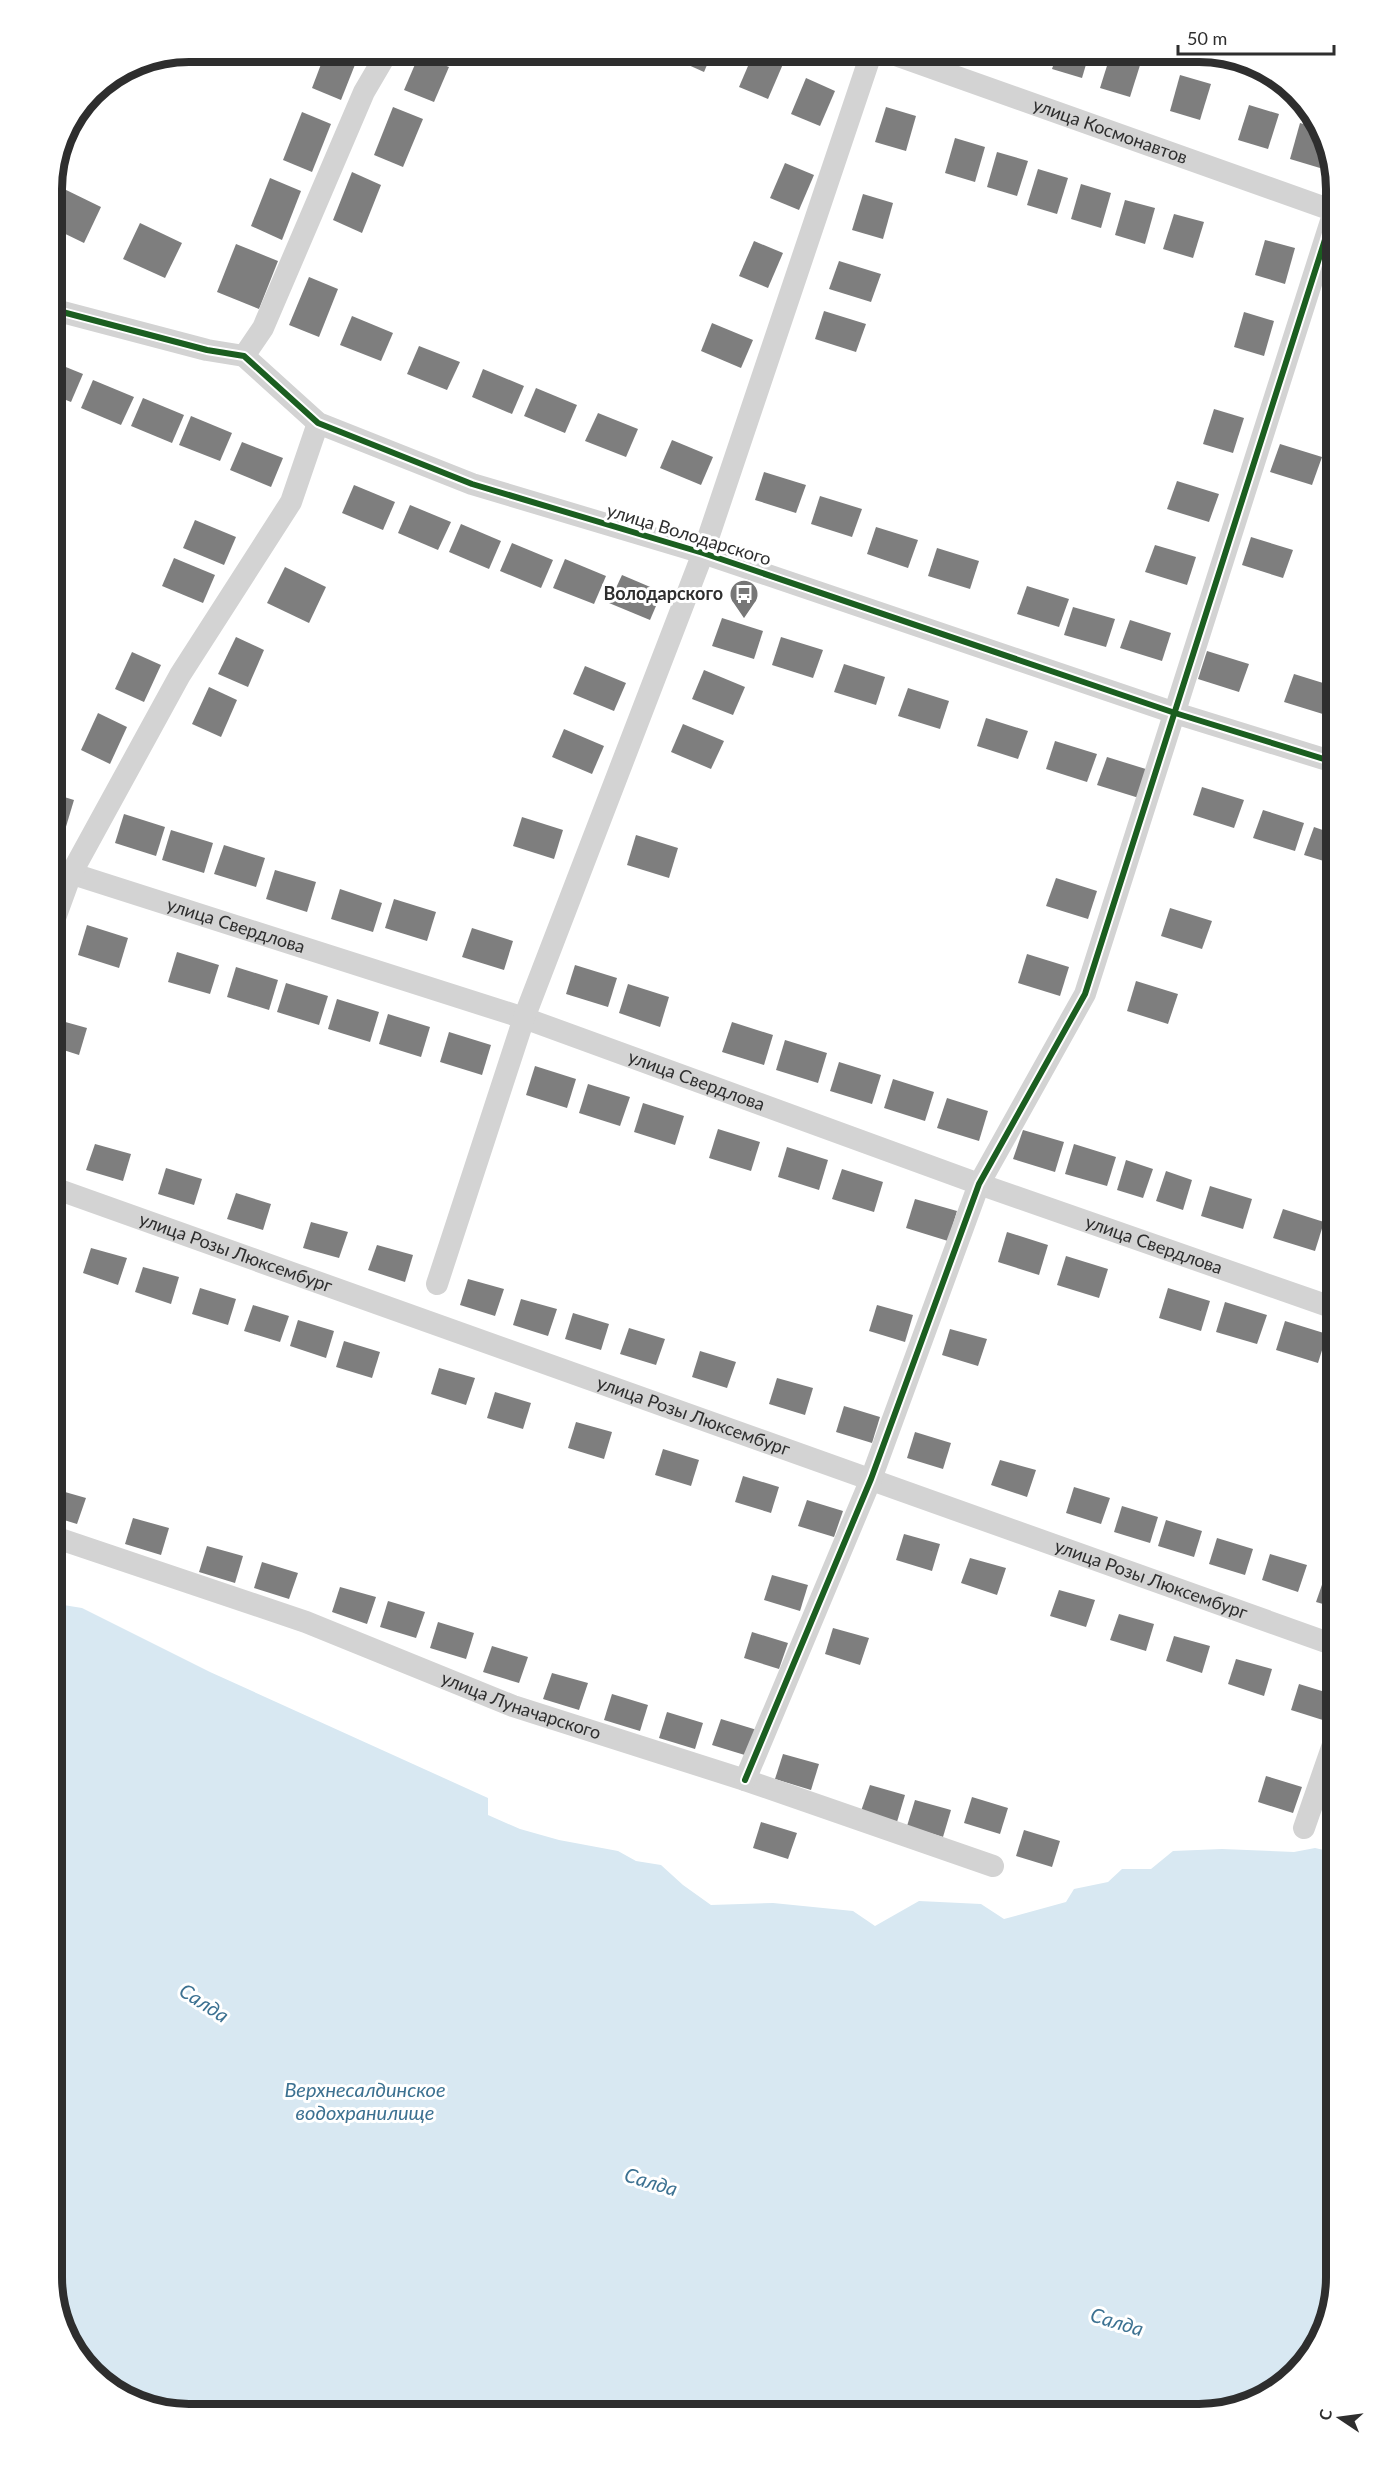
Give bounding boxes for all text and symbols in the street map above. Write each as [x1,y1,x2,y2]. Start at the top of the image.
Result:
scale bar [1178,18,1334,56]
text: 50 m [1187,27,1227,49]
street label: улица Космонавтов [1030,93,1191,168]
street label: улица Володарского [604,499,774,570]
bus stop icon: Володарского [728,578,760,620]
place label: Володарского [604,582,723,604]
street label: улица Свердлова [164,893,308,957]
street label: улица Свердлова [625,1045,768,1115]
street label: улица Розы Люксембург [136,1207,336,1297]
street label: улица Свердлова [1083,1210,1226,1278]
street label: улица Розы Люксембург [594,1371,794,1460]
street label: улица Розы Люксембург [1052,1534,1251,1623]
street label: улица Луначарского [438,1666,604,1743]
water label: Салда [175,1977,234,2027]
water label: Верхнесалдинское водохранилище [284,2077,446,2124]
water label: Салда [622,2162,681,2200]
water label: Салда [1088,2302,1147,2340]
north arrow [1310,2388,1370,2448]
text: С [1314,2407,1335,2422]

